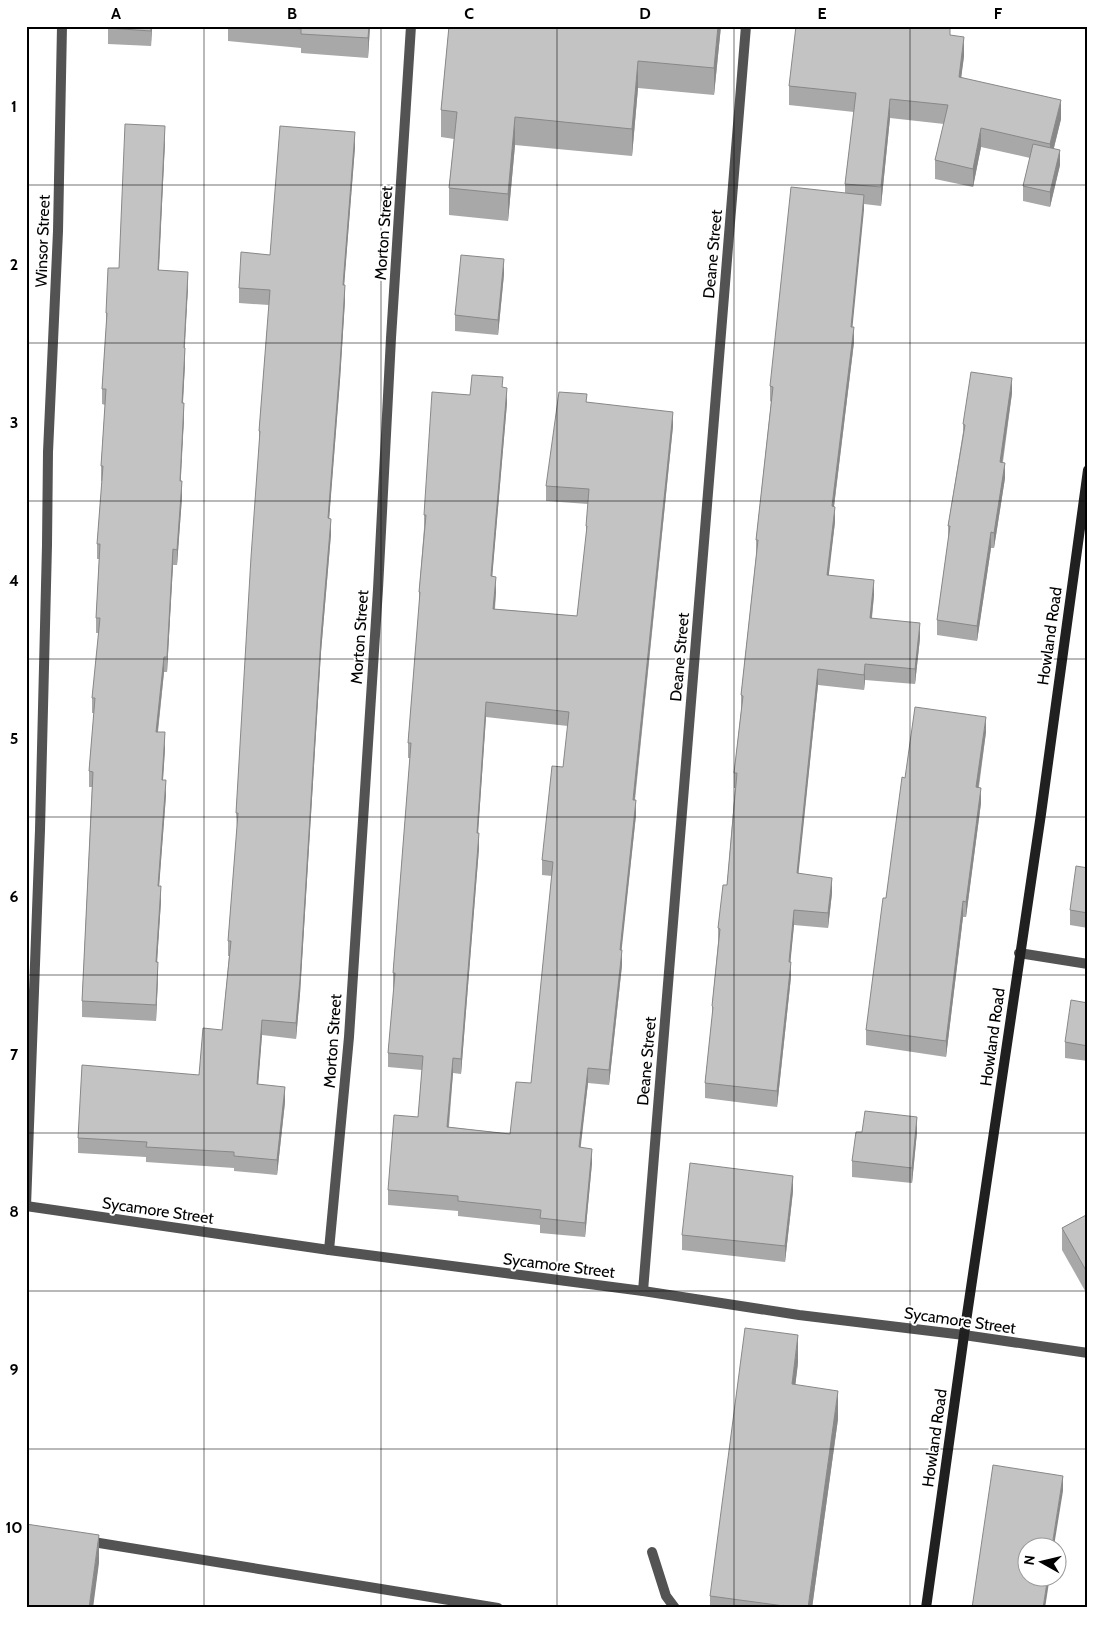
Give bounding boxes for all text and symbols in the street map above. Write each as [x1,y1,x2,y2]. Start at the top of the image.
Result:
text: A [111,4,121,23]
text: B [287,4,297,23]
text: C [464,4,474,23]
text: D [639,4,651,23]
text: E [817,4,827,23]
text: F [994,4,1003,23]
text: 1 [11,97,17,116]
street label: Morton Street [371,185,396,281]
street label: Winsor Street [31,194,54,288]
street label: Deane Street [699,208,726,299]
text: 2 [10,255,18,274]
text: 3 [10,413,18,432]
text: 4 [9,571,19,590]
street label: Howland Road [1033,586,1066,686]
street label: Morton Street [347,589,372,685]
street label: Deane Street [666,611,693,702]
text: 5 [10,729,18,748]
text: 6 [10,887,19,906]
street label: Howland Road [976,987,1009,1087]
street label: Morton Street [320,993,345,1089]
street label: Deane Street [633,1015,660,1106]
text: 7 [10,1045,19,1064]
street label: Sycamore Street [101,1193,216,1228]
text: 8 [9,1202,19,1221]
street label: Sycamore Street [502,1249,617,1282]
street label: Sycamore Street [903,1303,1018,1338]
text: 9 [10,1360,19,1379]
street label: Howland Road [918,1388,951,1488]
text: 10 [5,1518,23,1537]
north arrow [1016,1536,1066,1586]
text: N [1020,1554,1039,1566]

